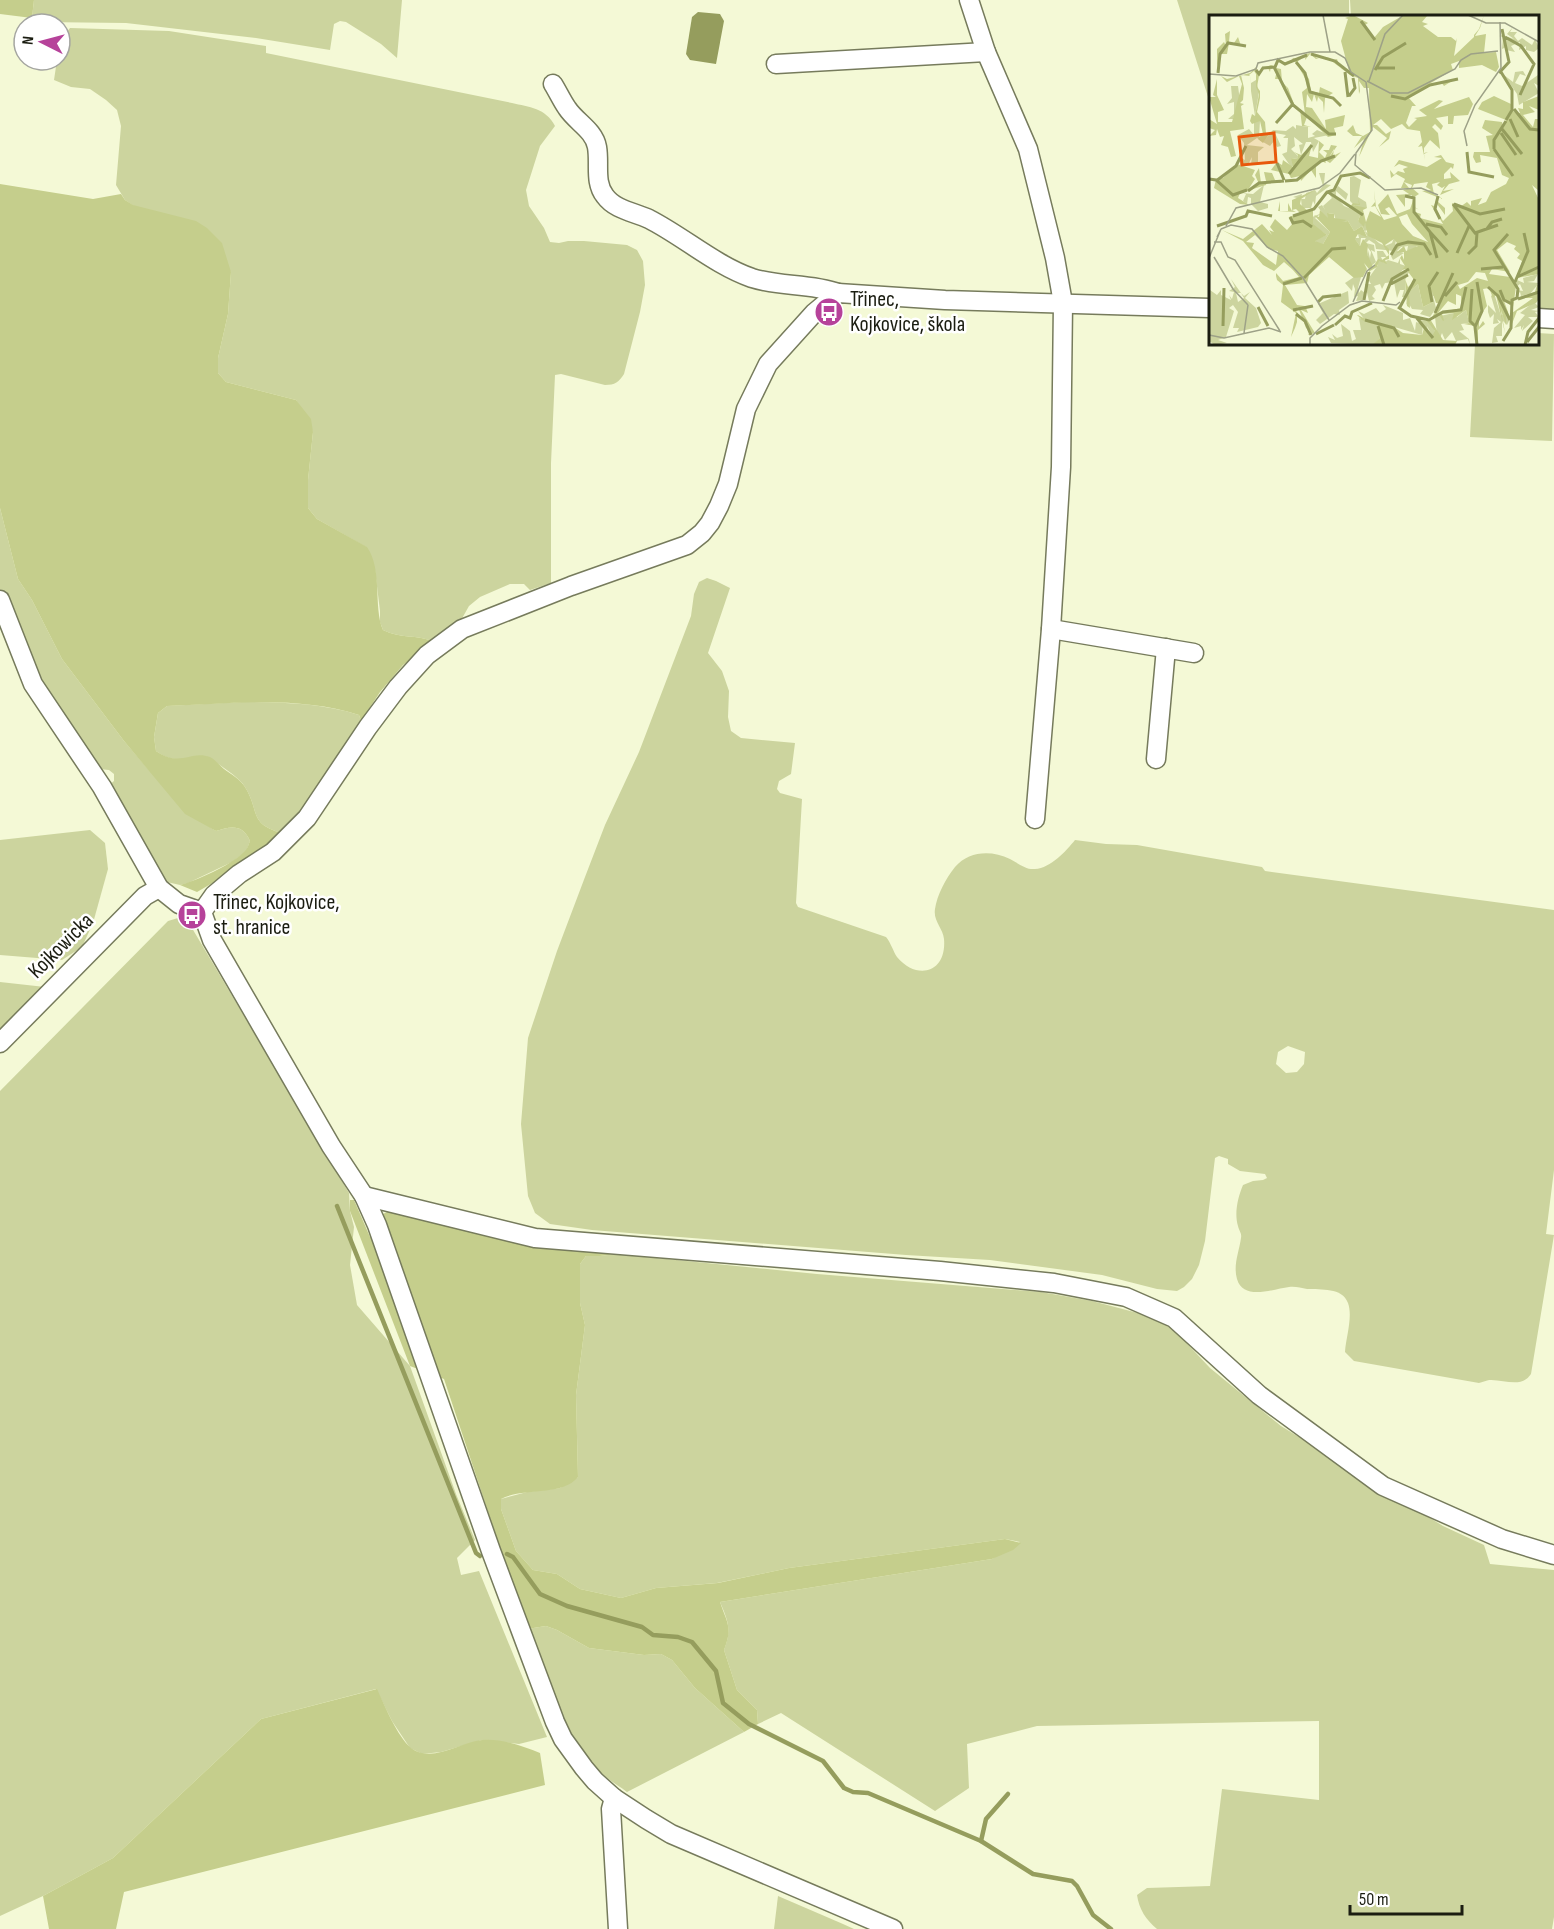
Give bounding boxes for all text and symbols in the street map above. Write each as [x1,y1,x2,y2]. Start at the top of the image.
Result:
north arrow [12,12,72,72]
inset map [1209,15,1539,345]
text: N [19,35,38,46]
place label: Třinec, Kojkovice, škola [850,286,965,338]
bus stop icon: Třinec, Kojkovice, škola [813,296,845,328]
place label: Třinec, Kojkovice, st. hranice [213,889,339,941]
bus stop icon: Třinec, Kojkovice, st. hranice [176,899,208,931]
street label: Kojkowicka [23,908,99,984]
scale bar [1350,1878,1462,1916]
text: 50 m [1359,1889,1389,1910]

